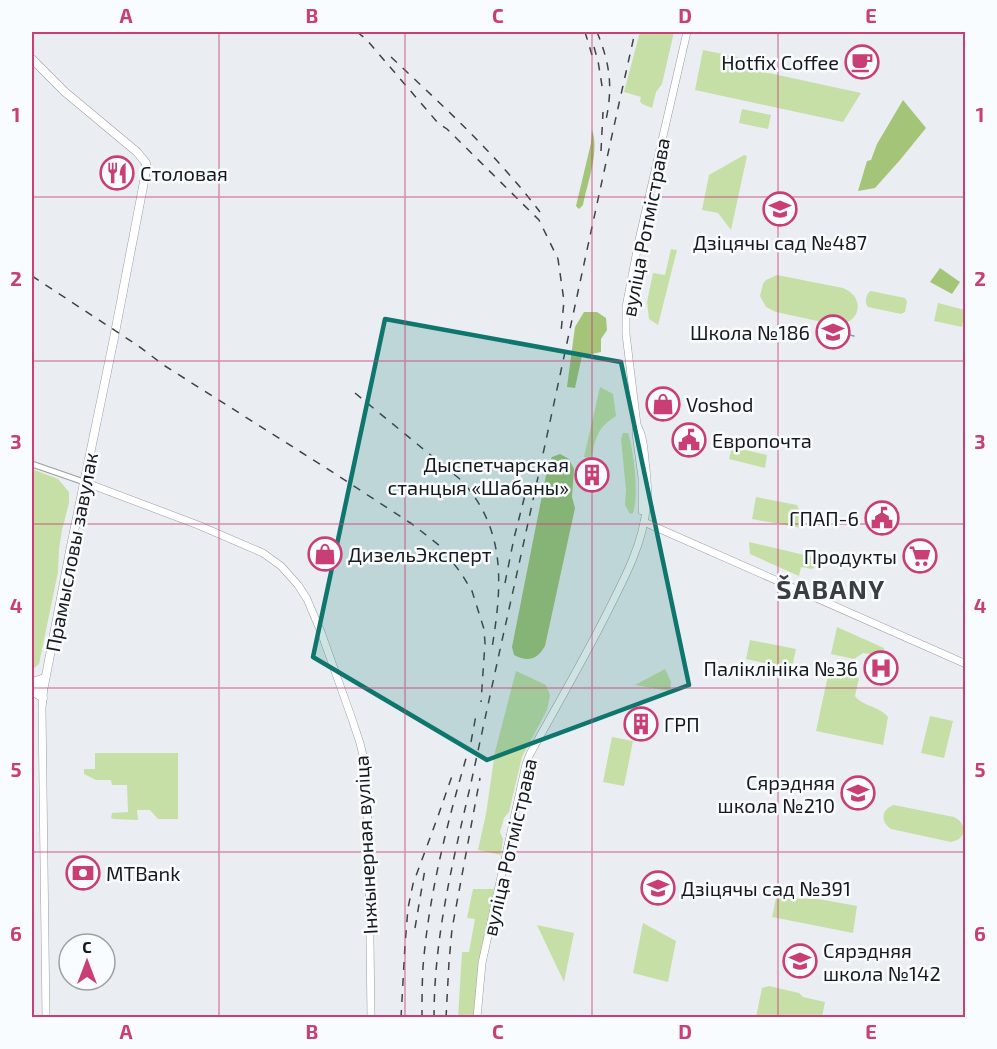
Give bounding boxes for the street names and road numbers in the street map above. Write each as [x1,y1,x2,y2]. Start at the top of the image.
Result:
street label: вуліца Ротмістрава [616,135,675,319]
street label: Прамысловы завулак [40,450,103,654]
street label: Інжынерная вуліца [348,755,383,935]
street label: вуліца Ротмістрава [477,756,542,938]

